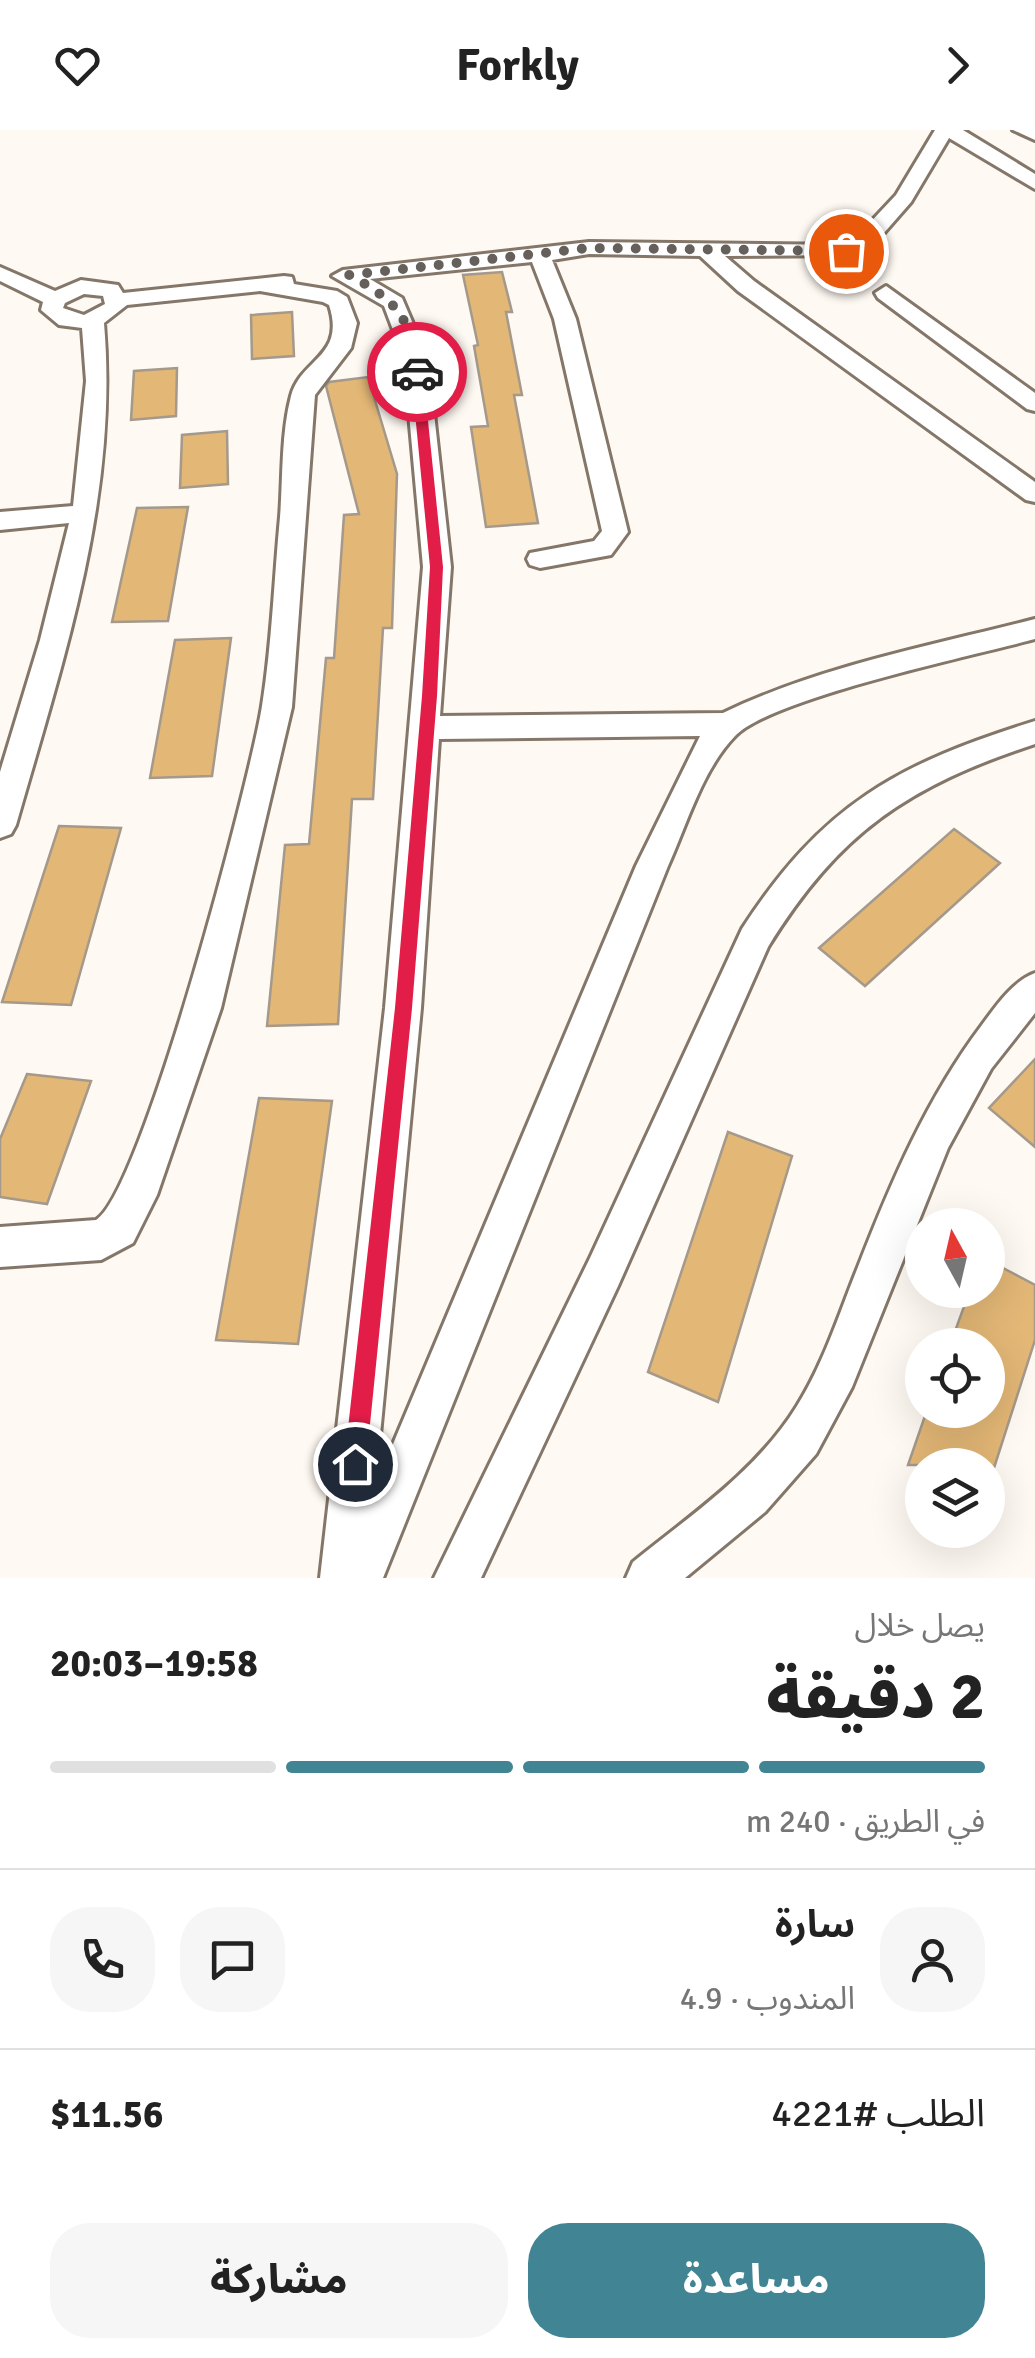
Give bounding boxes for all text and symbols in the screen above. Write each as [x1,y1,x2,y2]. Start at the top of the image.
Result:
icon: heart [50,38,105,93]
text: Forkly [456,38,579,93]
icon: forward [930,38,985,93]
pin [804,209,889,294]
icon: bag [819,224,874,279]
courier [367,322,467,422]
icon: car [390,345,445,400]
north arrow [905,1208,1005,1308]
map controls [905,1208,1005,1548]
button: locate [905,1328,1005,1428]
pin [313,1422,398,1507]
icon: home [328,1437,383,1492]
button: layers [905,1448,1005,1548]
text: يصل خلال [854,1606,985,1645]
text: 19:58–20:03 [50,1640,258,1687]
text: 2 دقيقة [766,1657,985,1737]
text: في الطريق · 240 m [746,1802,985,1841]
text: سارة [775,1901,855,1948]
button: phone [50,1907,155,2012]
button: chat [180,1907,285,2012]
button: person [880,1907,985,2012]
text: المندوب · 4.9 [680,1979,855,2018]
text: الطلب #4221 [771,2090,985,2137]
text: $11.56 [50,2091,164,2138]
button: مشاركة [50,2223,508,2338]
button: مساعدة [528,2223,985,2338]

